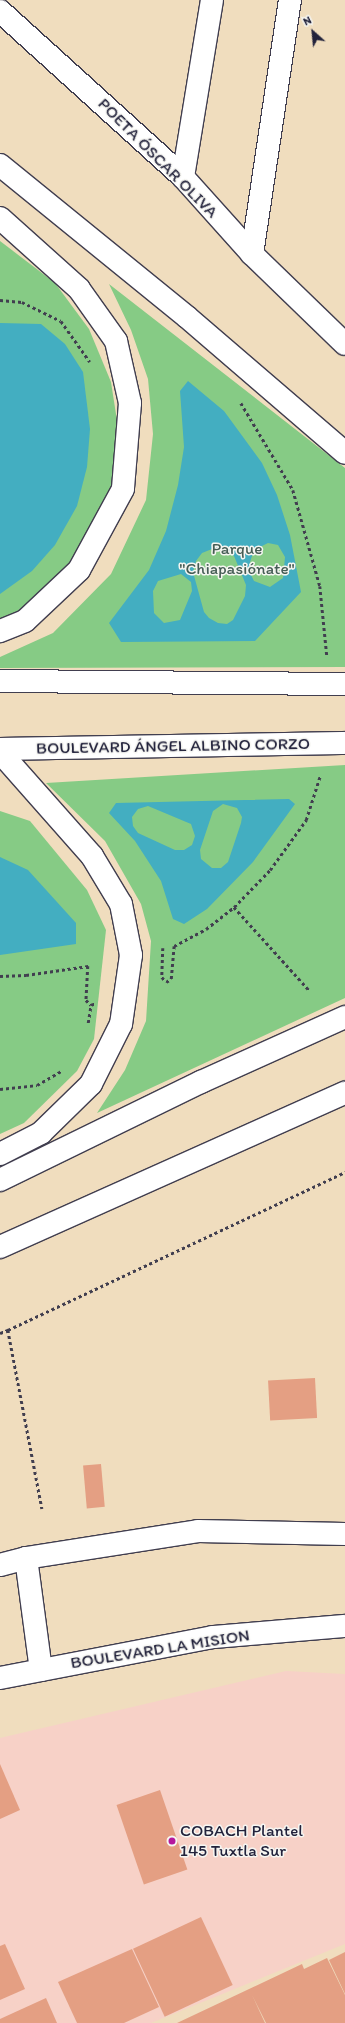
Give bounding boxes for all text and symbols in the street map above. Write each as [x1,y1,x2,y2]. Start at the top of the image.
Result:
north arrow [293,12,333,52]
text: N [301,13,314,28]
street label: POETA ÓSCAR OLIVA [94,94,222,222]
park label: Parque "Chiapasiónate" [179,539,295,579]
street label: BOULEVARD ÁNGEL ALBINO CORZO [37,733,309,759]
street label: BOULEVARD LA MISION [70,1625,250,1673]
place label: COBACH Plantel 145 Tuxtla Sur [180,1821,303,1861]
marker: COBACH Plantel 145 Tuxtla Sur [167,1836,177,1846]

